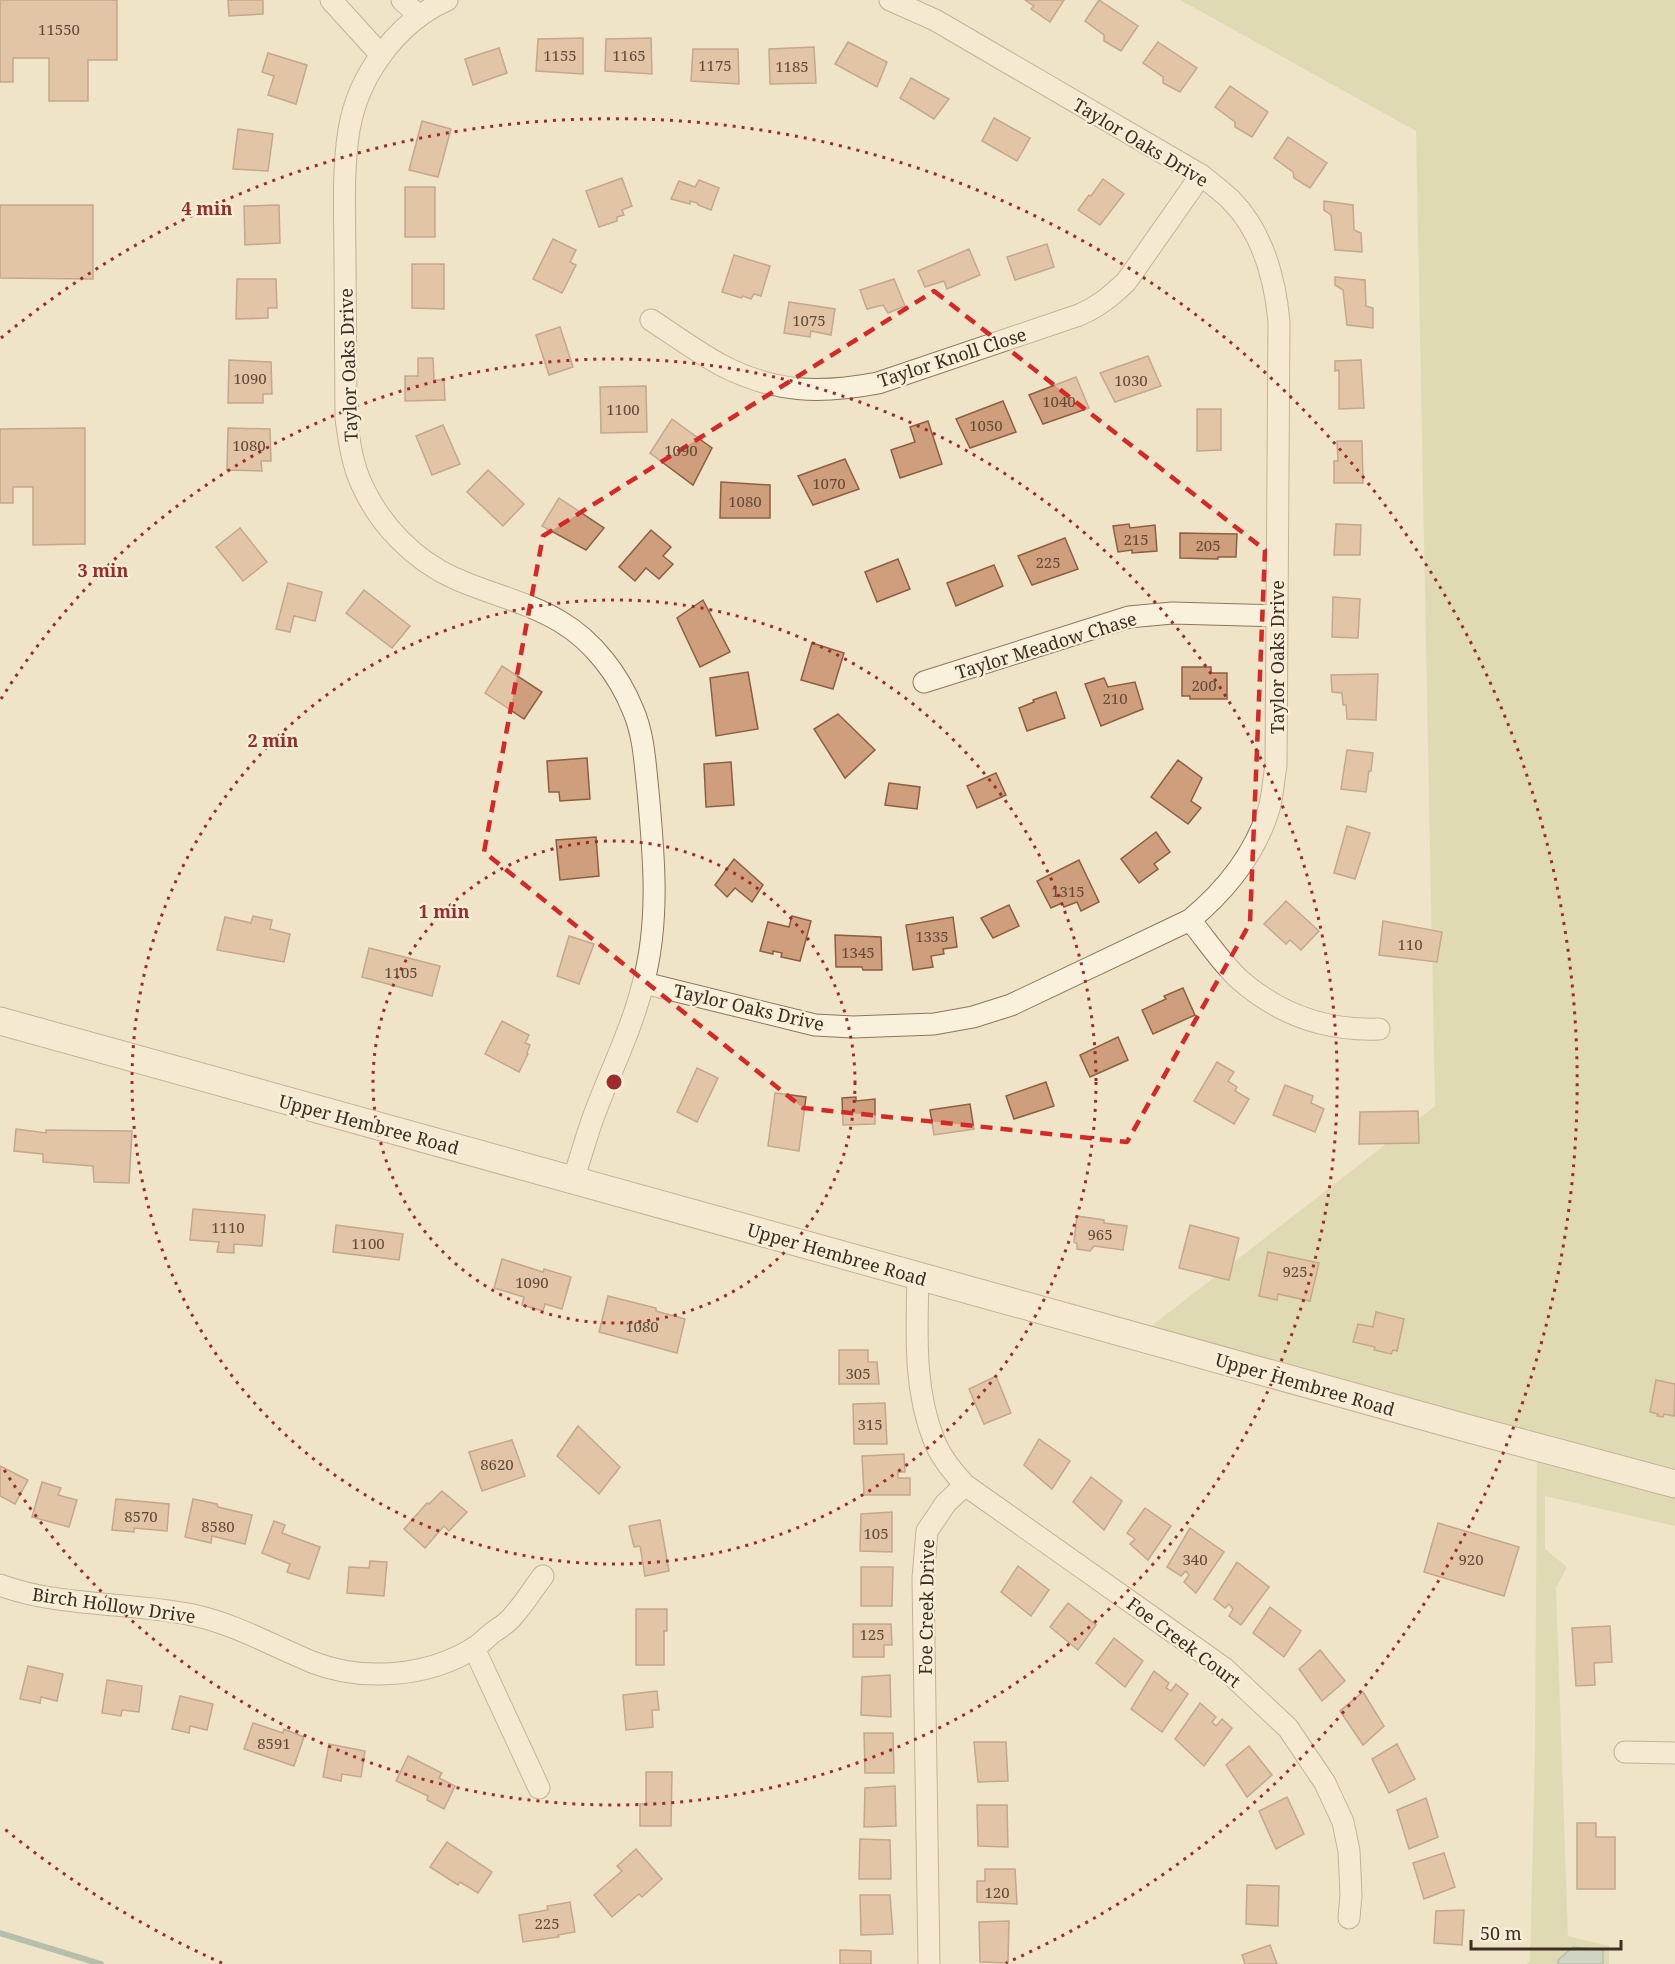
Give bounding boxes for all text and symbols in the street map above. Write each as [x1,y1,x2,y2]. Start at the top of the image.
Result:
house number: 11550 [38,19,80,39]
house number: 1155 [543,45,577,65]
house number: 1165 [612,45,646,65]
house number: 1175 [698,55,732,75]
house number: 1185 [775,56,809,76]
street label: Taylor Oaks Drive [1069,92,1213,192]
text: 4 min [182,196,232,220]
street label: Taylor Oaks Drive [333,288,363,442]
house number: 1075 [792,310,826,330]
street label: Taylor Knoll Close [875,322,1029,392]
house number: 1090 [233,368,267,388]
house number: 1030 [1114,370,1148,390]
house number: 1040 [1042,391,1076,411]
house number: 1100 [606,399,640,419]
house number: 1050 [969,415,1003,435]
house number: 1080 [232,435,266,455]
house number: 1090 [664,440,698,460]
house number: 1070 [812,473,846,493]
house number: 1080 [728,491,762,511]
house number: 215 [1123,529,1149,549]
house number: 205 [1195,535,1221,555]
house number: 225 [1035,552,1061,572]
text: 3 min [78,558,128,582]
street label: Taylor Oaks Drive [1265,580,1289,734]
street label: Taylor Meadow Chase [952,606,1140,684]
house number: 200 [1191,675,1217,695]
house number: 210 [1102,688,1128,708]
text: 2 min [248,728,298,752]
house number: 1315 [1051,881,1085,901]
text: 1 min [419,899,469,923]
house number: 1335 [915,926,949,946]
house number: 110 [1397,934,1423,954]
house number: 1345 [841,942,875,962]
house number: 1105 [384,962,418,982]
street label: Taylor Oaks Drive [671,978,827,1036]
centre of rings [604,1072,624,1092]
street label: Upper Hembree Road [276,1088,462,1160]
house number: 1110 [211,1217,245,1237]
street label: Upper Hembree Road [745,1217,929,1291]
house number: 965 [1087,1224,1113,1244]
house number: 1100 [351,1233,385,1253]
house number: 925 [1282,1261,1308,1281]
house number: 1090 [515,1272,549,1292]
house number: 1080 [625,1316,659,1336]
street label: Upper Hembree Road [1213,1347,1397,1421]
house number: 305 [845,1363,871,1383]
house number: 315 [857,1414,883,1434]
house number: 8620 [480,1454,514,1474]
house number: 8570 [124,1506,158,1526]
house number: 8580 [201,1516,235,1536]
house number: 105 [863,1523,889,1543]
street label: Foe Creek Drive [913,1539,939,1675]
house number: 340 [1182,1549,1208,1569]
house number: 920 [1458,1549,1484,1569]
street label: Birch Hollow Drive [31,1582,197,1628]
street label: Foe Creek Court [1122,1591,1246,1693]
house number: 125 [859,1624,885,1644]
house number: 8591 [257,1733,291,1753]
house number: 120 [984,1882,1010,1902]
house number: 225 [534,1913,560,1933]
scale bar [1471,1913,1621,1951]
text: 50 m [1480,1921,1522,1945]

